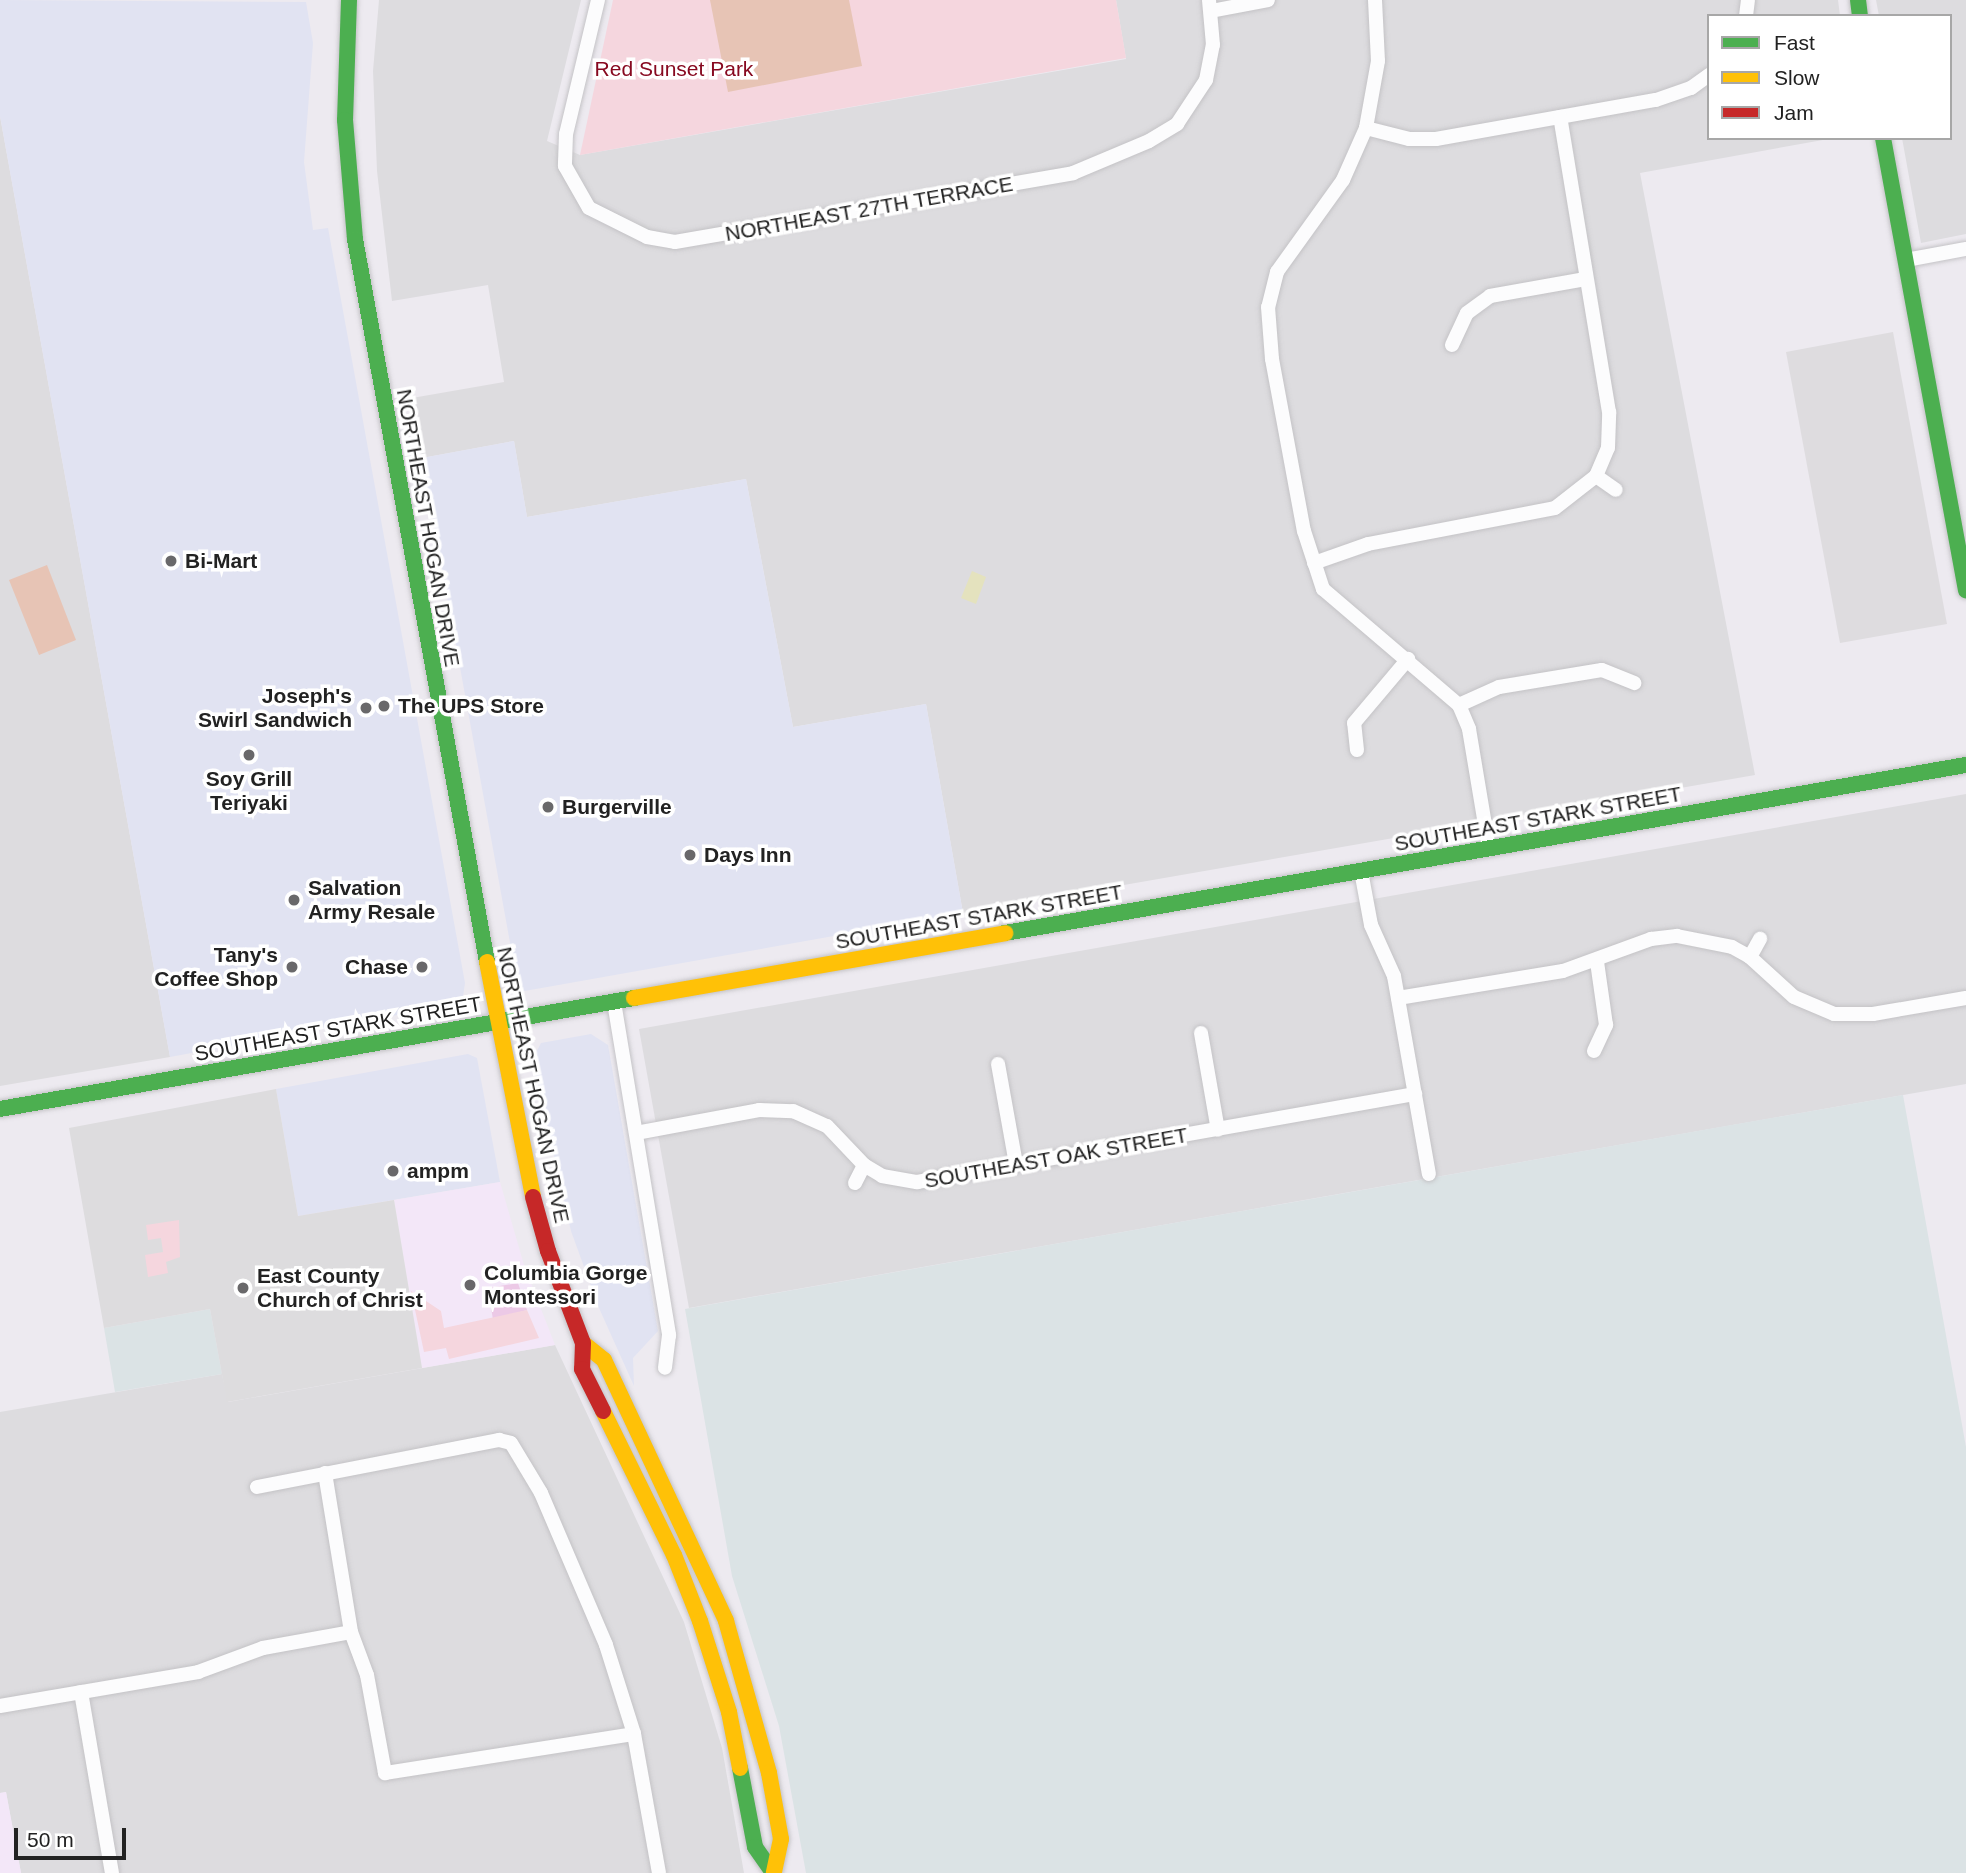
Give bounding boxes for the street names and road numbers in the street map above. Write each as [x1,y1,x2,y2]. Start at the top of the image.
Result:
street label: NORTHEAST 27TH TERRACE [723,171,1015,247]
street label: NORTHEAST HOGAN DRIVE [391,387,465,669]
street label: SOUTHEAST STARK STREET [1392,781,1684,857]
street label: SOUTHEAST STARK STREET [833,879,1125,955]
street label: NORTHEAST HOGAN DRIVE [491,944,575,1226]
street label: SOUTHEAST STARK STREET [192,991,484,1067]
street label: SOUTHEAST OAK STREET [922,1122,1190,1194]

